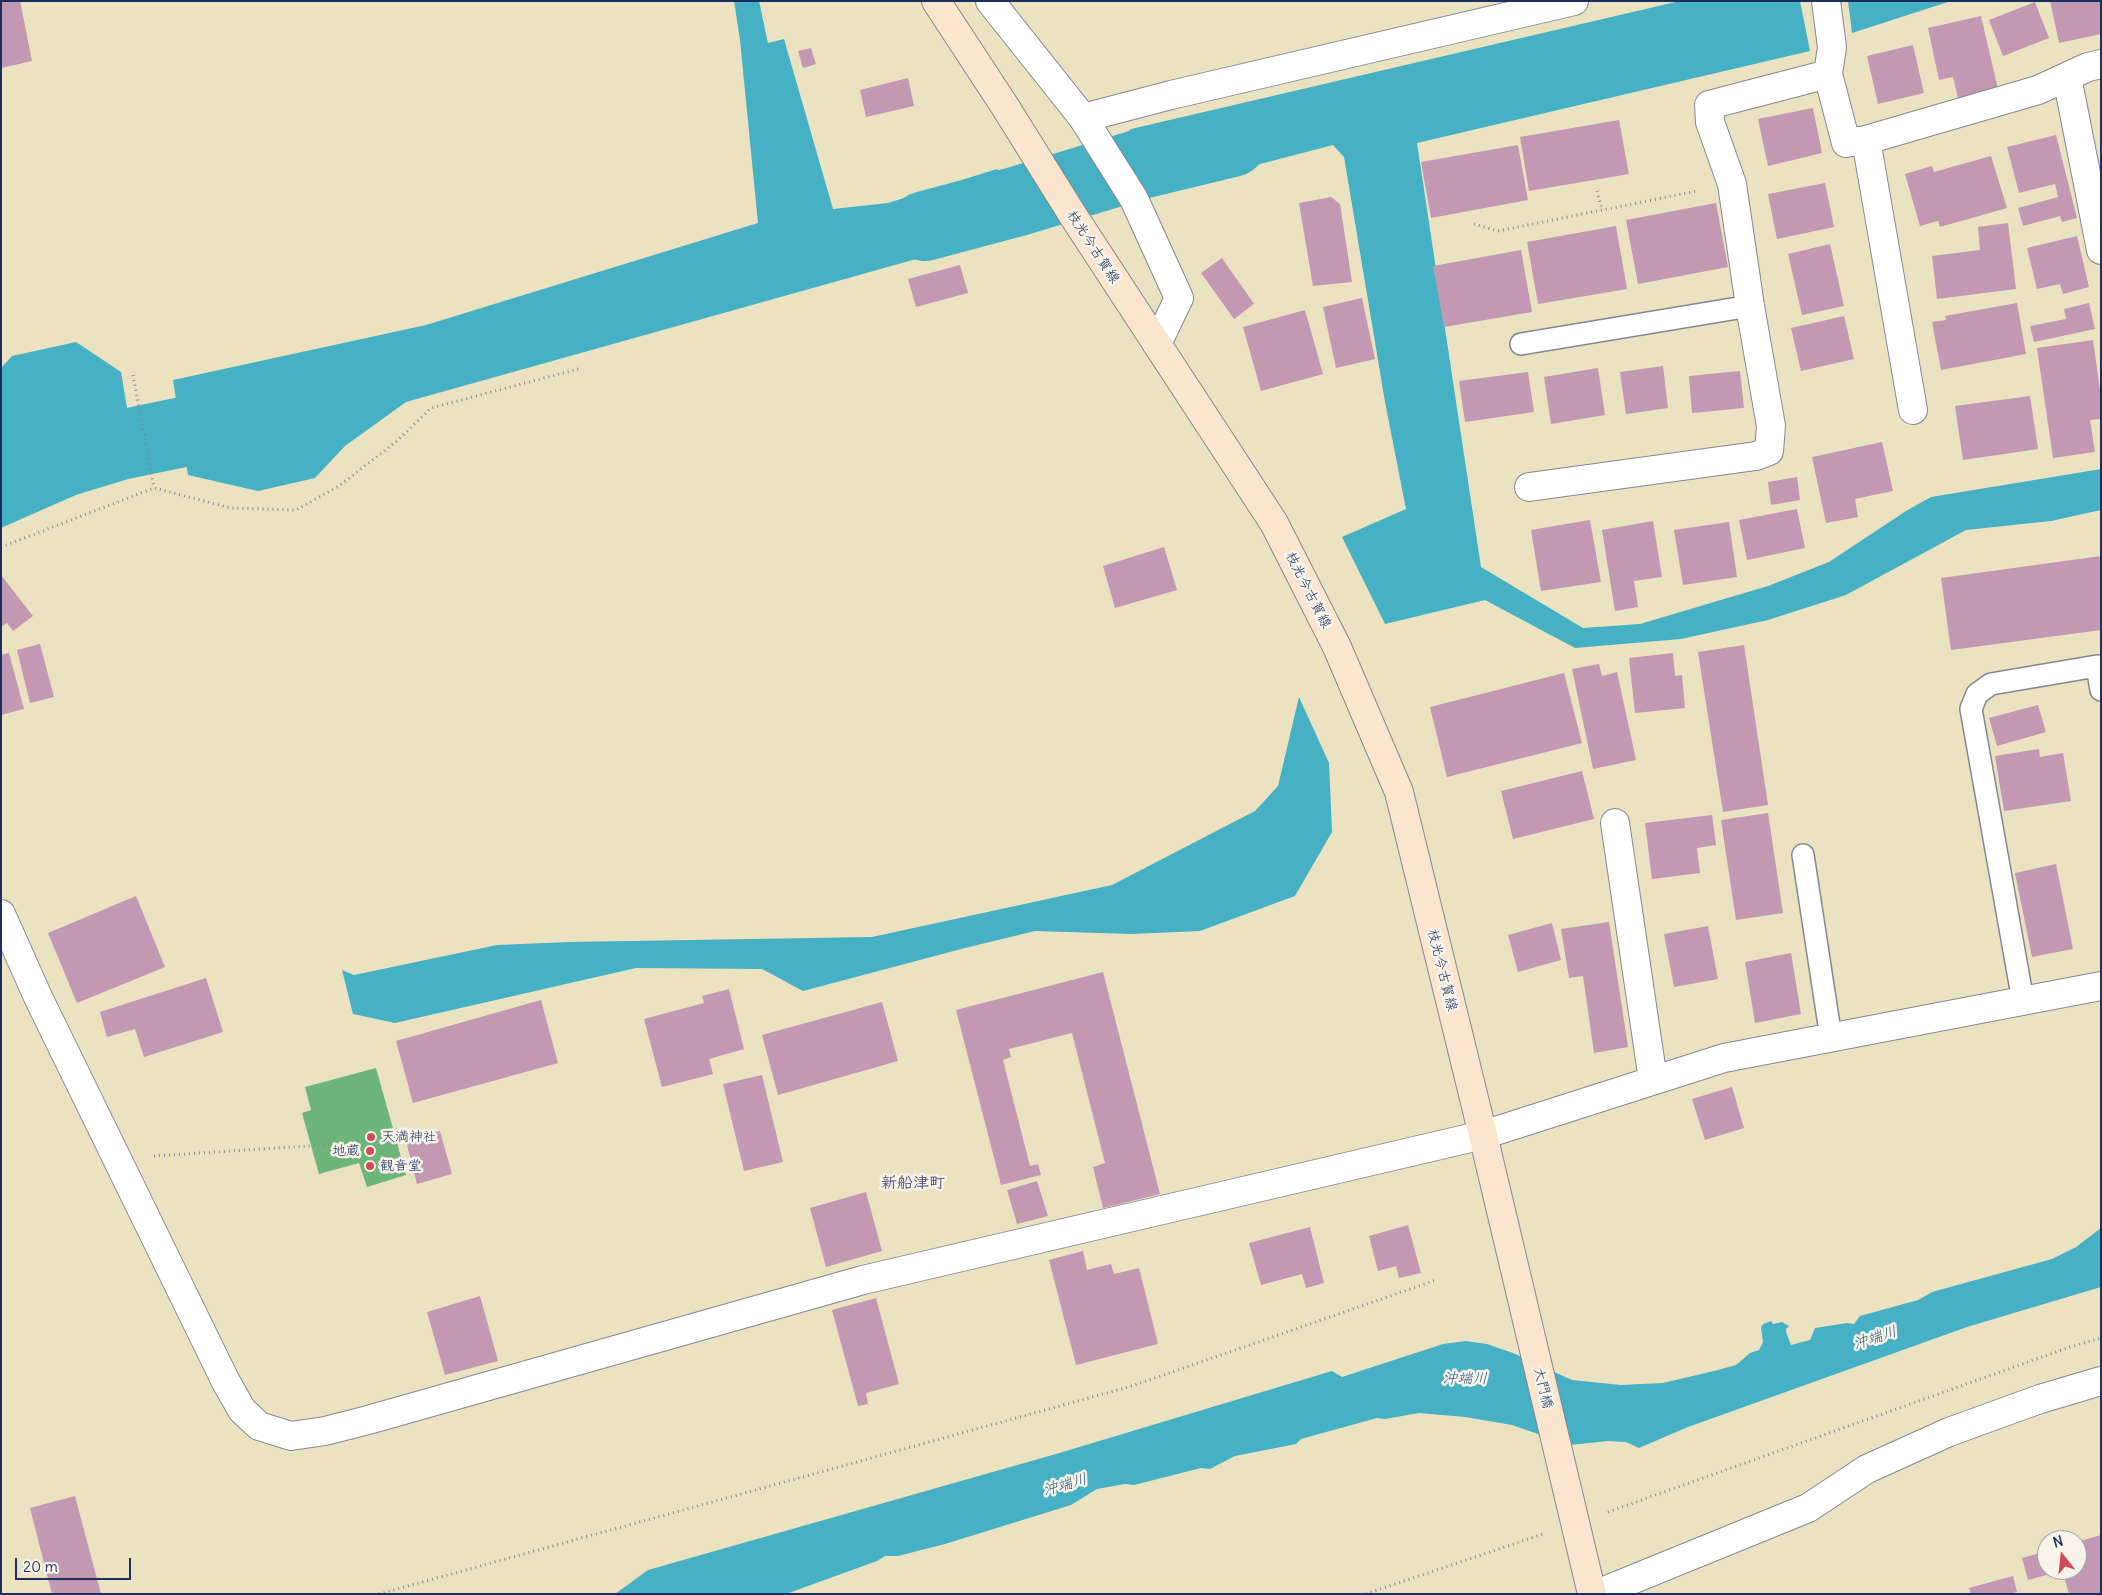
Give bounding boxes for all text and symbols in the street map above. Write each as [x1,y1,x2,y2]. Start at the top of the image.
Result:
street label: 枝光今古賀線 [1063,207,1123,287]
street label: 枝光今古賀線 [1281,549,1335,631]
street label: 枝光今古賀線 [1424,927,1460,1013]
place label: 天満神社 [381,1129,437,1145]
marker: 天満神社 [365,1131,377,1143]
place label: 地蔵 [332,1143,360,1159]
marker: 地蔵 [364,1145,376,1157]
place label: 観音堂 [380,1158,422,1174]
marker: 観音堂 [364,1160,376,1172]
district label: 新船津町 [881,1173,945,1193]
water label: 沖端川 [1851,1322,1899,1354]
street label: 大門橋 [1530,1366,1556,1410]
water label: 沖端川 [1443,1370,1487,1388]
water label: 沖端川 [1041,1470,1089,1500]
north arrow [2037,1530,2087,1580]
text: N [2051,1532,2065,1552]
scale bar [18,1548,134,1580]
text: 20 m [23,1557,58,1576]

